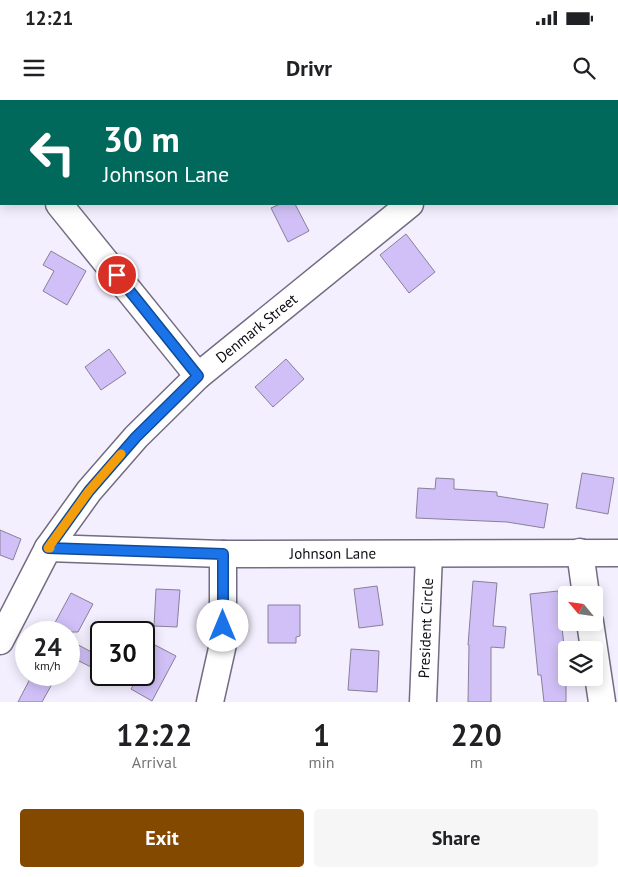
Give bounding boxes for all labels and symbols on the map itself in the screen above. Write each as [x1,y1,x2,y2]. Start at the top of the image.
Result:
pin [96,254,138,296]
street label: Denmark Street [212,289,301,367]
street label: Johnson Lane [289,544,376,563]
street label: President Circle [414,577,437,679]
north arrow [558,586,602,631]
position arrow [196,599,248,651]
speed limit sign: 30 [90,621,155,686]

